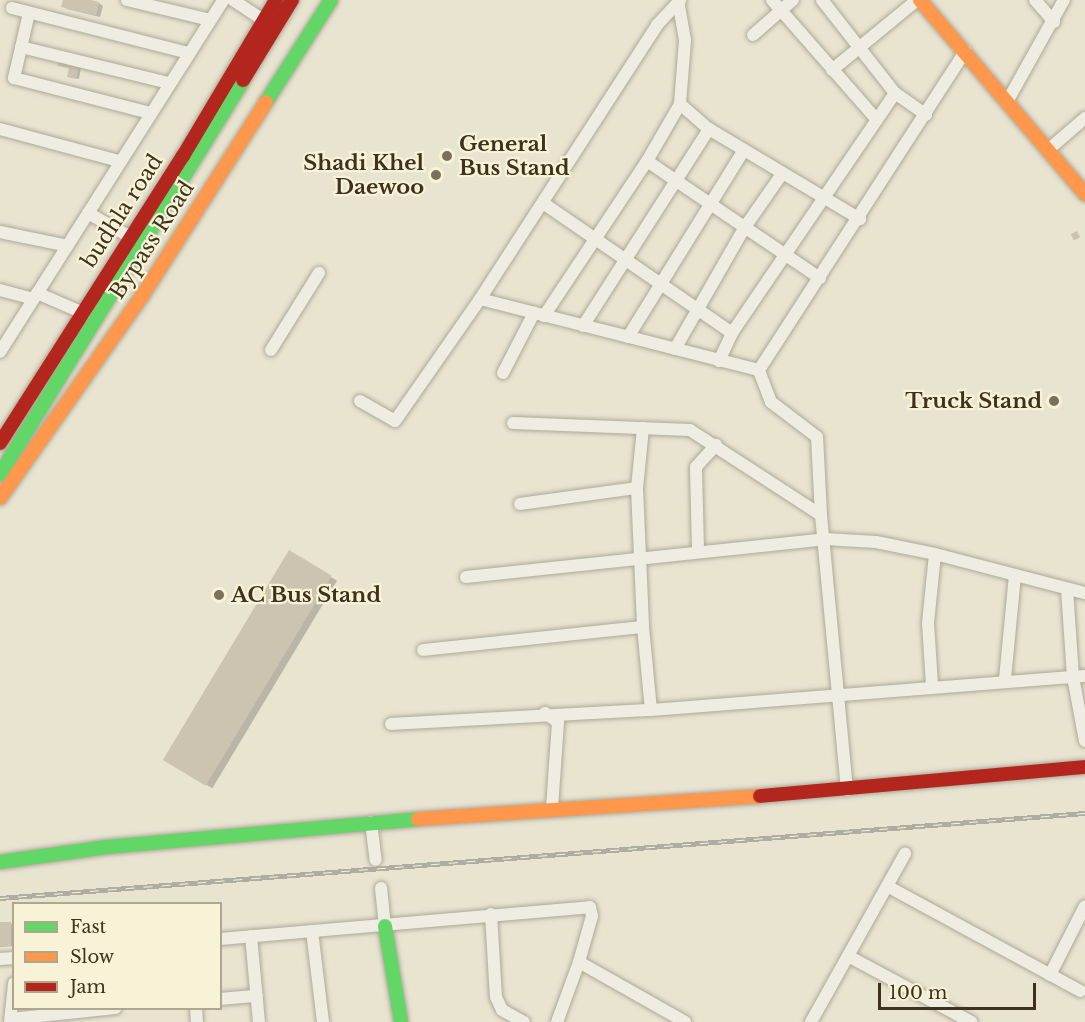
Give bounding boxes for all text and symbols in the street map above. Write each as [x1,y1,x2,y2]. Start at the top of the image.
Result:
place label: General Bus Stand [459,131,570,181]
marker: General Bus Stand [440,149,454,163]
street label: budhla road [76,150,168,272]
place label: Shadi Khel Daewoo [303,150,424,200]
marker: Shadi Khel Daewoo [429,168,443,182]
street label: Bypass Road [104,176,200,304]
place label: Truck Stand [905,388,1042,414]
marker: Truck Stand [1047,394,1061,408]
place label: AC Bus Stand [231,582,381,608]
marker: AC Bus Stand [212,588,226,602]
legend [12,902,222,1010]
text: Fast [70,916,106,938]
text: Slow [70,946,114,968]
scale bar [881,971,1038,1009]
text: Jam [70,976,106,998]
text: 100 m [889,982,947,1004]

